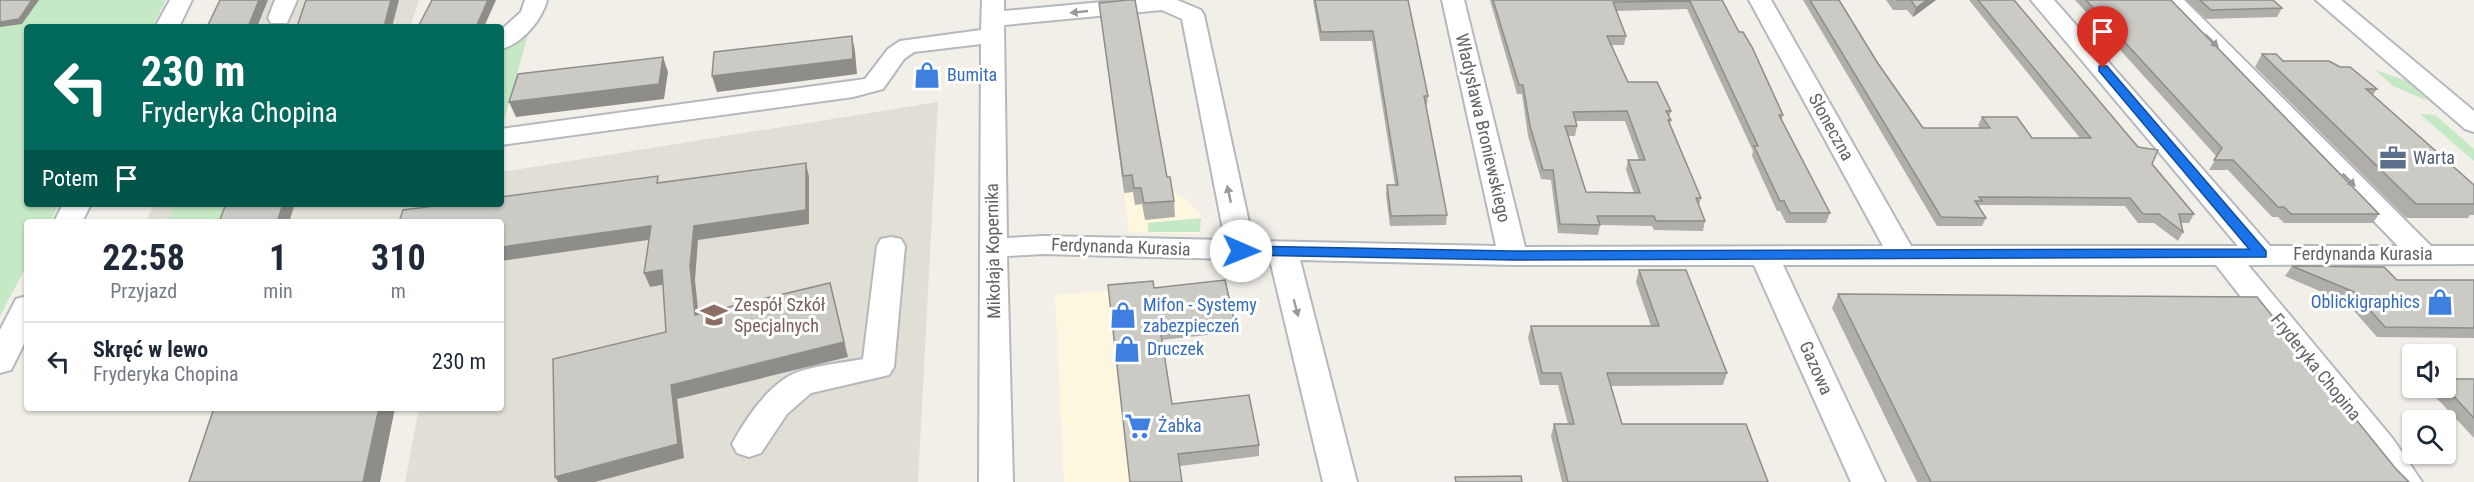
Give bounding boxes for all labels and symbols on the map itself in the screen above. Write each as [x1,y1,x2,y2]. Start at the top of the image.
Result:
pin [2077,6,2128,68]
one-way arrow [1069,7,1088,16]
street label: Władysława Broniewskiego [1452,31,1515,224]
one-way arrow [2205,34,2219,49]
shop icon: Bumita [912,60,942,90]
place label: Bumita [947,64,997,85]
street label: Słoneczna [1804,89,1858,164]
office icon: Warta [2378,143,2408,173]
place label: Warta [2413,147,2455,168]
one-way arrow [2342,172,2356,186]
street label: Mikołaja Kopernika [981,183,1004,319]
one-way arrow [1224,184,1234,203]
position arrow [1209,219,1273,283]
street label: Ferdynanda Kurasia [1051,234,1191,259]
street label: Ferdynanda Kurasia [2293,243,2433,264]
shop icon: Oblickigraphics [2425,287,2455,317]
place label: Oblickigraphics [2311,291,2420,312]
place label: Zespół Szkół Specjalnych [734,294,826,336]
place label: Mifon - Systemy zabezpieczeń [1143,294,1257,336]
one-way arrow [1292,299,1302,318]
school or university icon: Zespół Szkół Specjalnych [699,300,729,330]
shop icon: Mifon - Systemy zabezpieczeń [1108,300,1138,330]
street label: Fryderyka Chopina [2267,309,2366,424]
shop icon: Druczek [1112,334,1142,364]
place label: Druczek [1147,338,1204,359]
street label: Gazowa [1795,338,1838,398]
supermarket icon: Żabka [1123,411,1153,441]
place label: Żabka [1158,415,1202,436]

